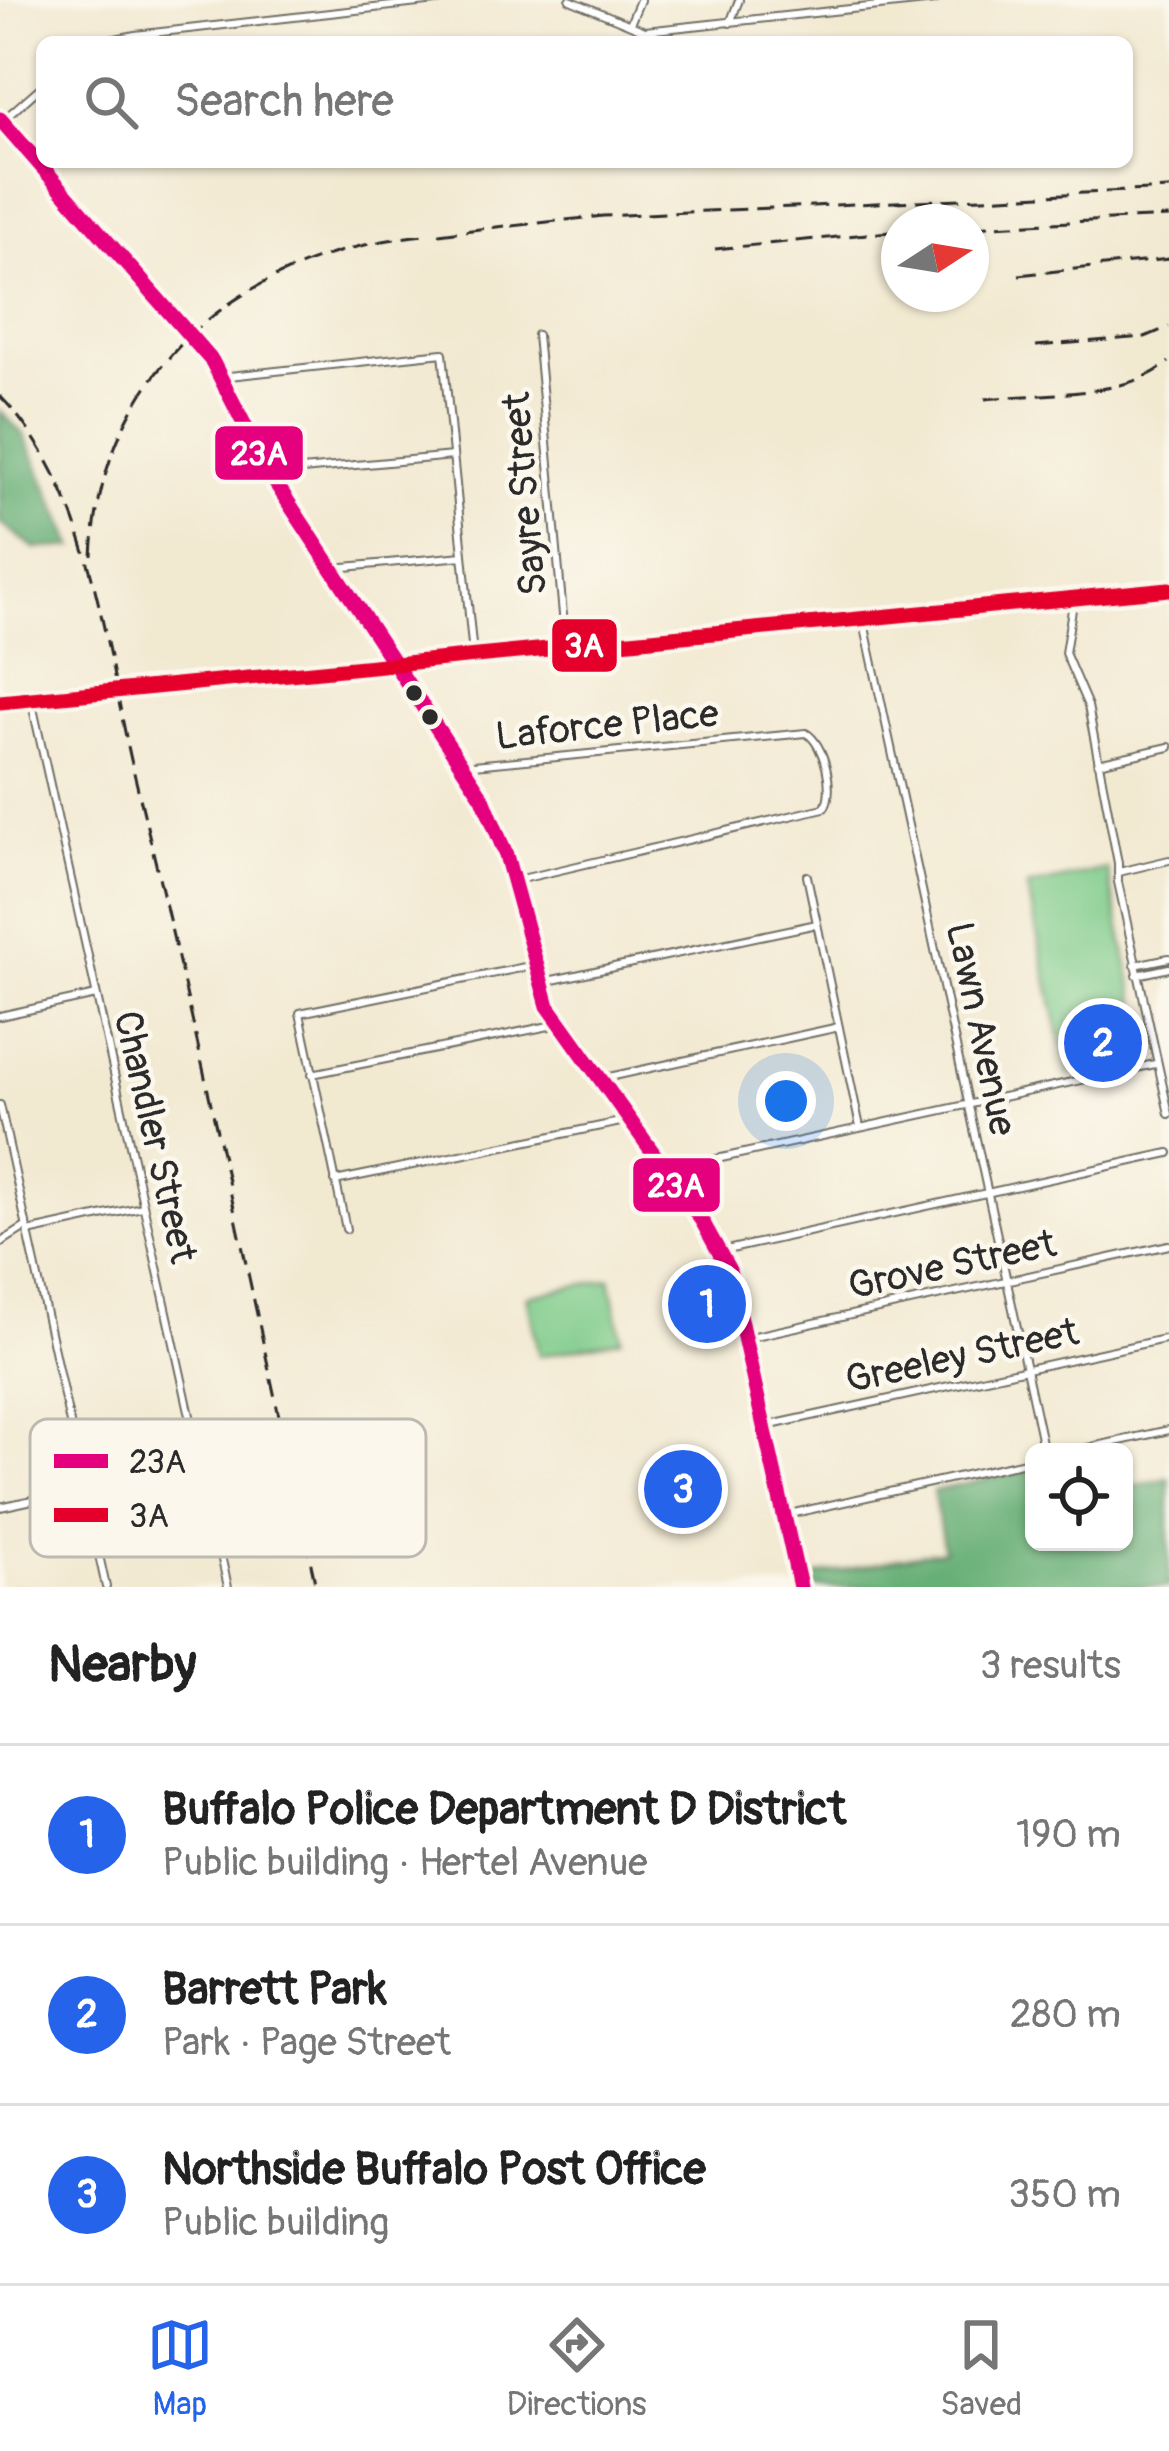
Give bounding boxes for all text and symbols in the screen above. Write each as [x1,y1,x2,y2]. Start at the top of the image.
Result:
search box [36,36,1133,168]
icon: search [78,69,144,135]
text: Search here [174,74,394,130]
north arrow [881,204,989,312]
street label: Sayre Street [492,390,558,598]
line badge: 23A [213,424,305,482]
text: 23A [230,434,288,475]
line badge: 3A [550,617,619,674]
text: 3A [564,626,604,667]
unlabelled marker [403,682,425,704]
street label: Laforce Place [493,689,721,761]
unlabelled marker [419,706,441,728]
street label: Lawn Avenue [934,918,1028,1140]
pin: 2 [1064,998,1142,1088]
street label: Chandler Street [102,1006,208,1268]
your location [756,1071,816,1131]
line badge: 23A [631,1156,722,1214]
text: 23A [647,1166,705,1207]
street label: Grove Street [844,1219,1061,1311]
pin: 1 [668,1259,746,1349]
street label: Greeley Street [841,1307,1083,1405]
legend [30,1419,426,1557]
text: 23A [129,1442,186,1483]
map controls [1025,1443,1133,1551]
button: locate [1025,1443,1133,1551]
pin: 3 [644,1444,722,1534]
text: 3A [129,1496,169,1537]
text: Nearby [48,1633,196,1697]
text: 3 results [980,1641,1121,1690]
text: Buffalo Police Department D District [162,1782,846,1838]
text: 1 [79,1810,95,1859]
text: 190 m [1016,1810,1121,1859]
text: Public building · Hertel Avenue [162,1838,648,1887]
text: Barrett Park [162,1962,387,2018]
text: 2 [76,1990,98,2039]
text: 280 m [1010,1990,1121,2039]
text: Park · Page Street [162,2018,451,2067]
text: Northside Buffalo Post Office [162,2142,706,2198]
text: 3 [76,2170,98,2219]
text: 350 m [1008,2170,1121,2219]
text: Public building [162,2198,389,2247]
tab: Map [147,2312,213,2425]
tab: Directions [507,2312,647,2425]
tab: Saved [940,2312,1022,2425]

